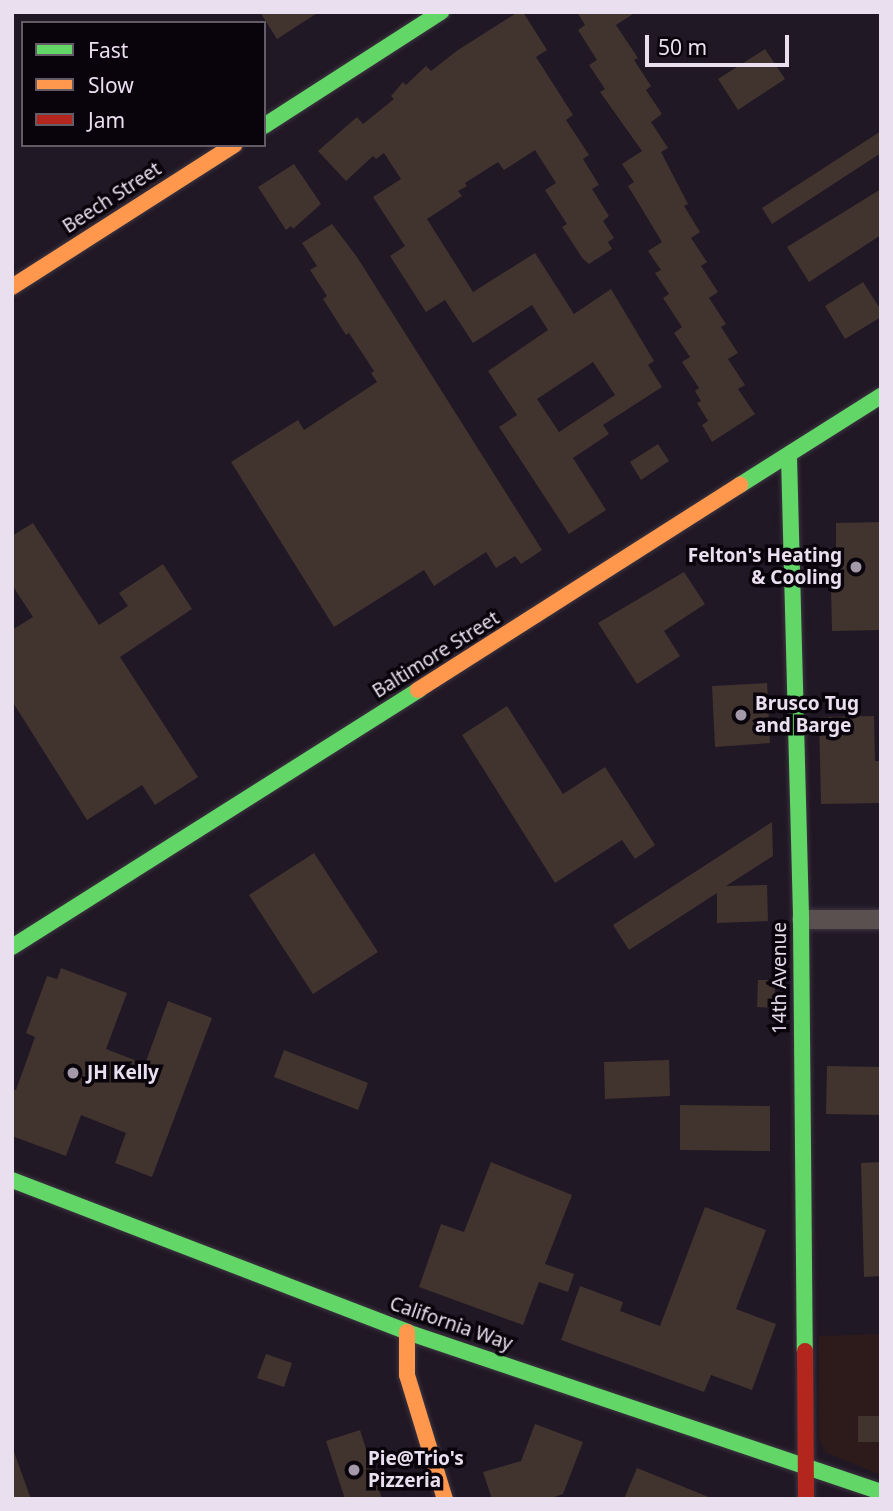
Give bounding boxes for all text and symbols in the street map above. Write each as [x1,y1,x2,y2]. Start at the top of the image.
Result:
legend [21,21,266,147]
scale bar [648,21,792,65]
text: 50 m [658,33,707,61]
text: Fast [88,36,128,64]
text: Slow [88,71,134,99]
text: Jam [88,106,125,134]
street label: Beech Street [59,158,165,238]
place label: Felton's Heating & Cooling [688,545,842,589]
marker: Felton's Heating & Cooling [848,559,864,575]
street label: Baltimore Street [368,607,504,703]
place label: Brusco Tug and Barge [755,693,859,737]
marker: Brusco Tug and Barge [733,707,749,723]
street label: 14th Avenue [769,922,791,1034]
place label: JH Kelly [87,1062,159,1084]
marker: JH Kelly [65,1065,81,1081]
street label: California Way [387,1292,515,1356]
place label: Pie@Trio's Pizzeria [368,1448,464,1492]
marker: Pie@Trio's Pizzeria [346,1462,362,1478]

